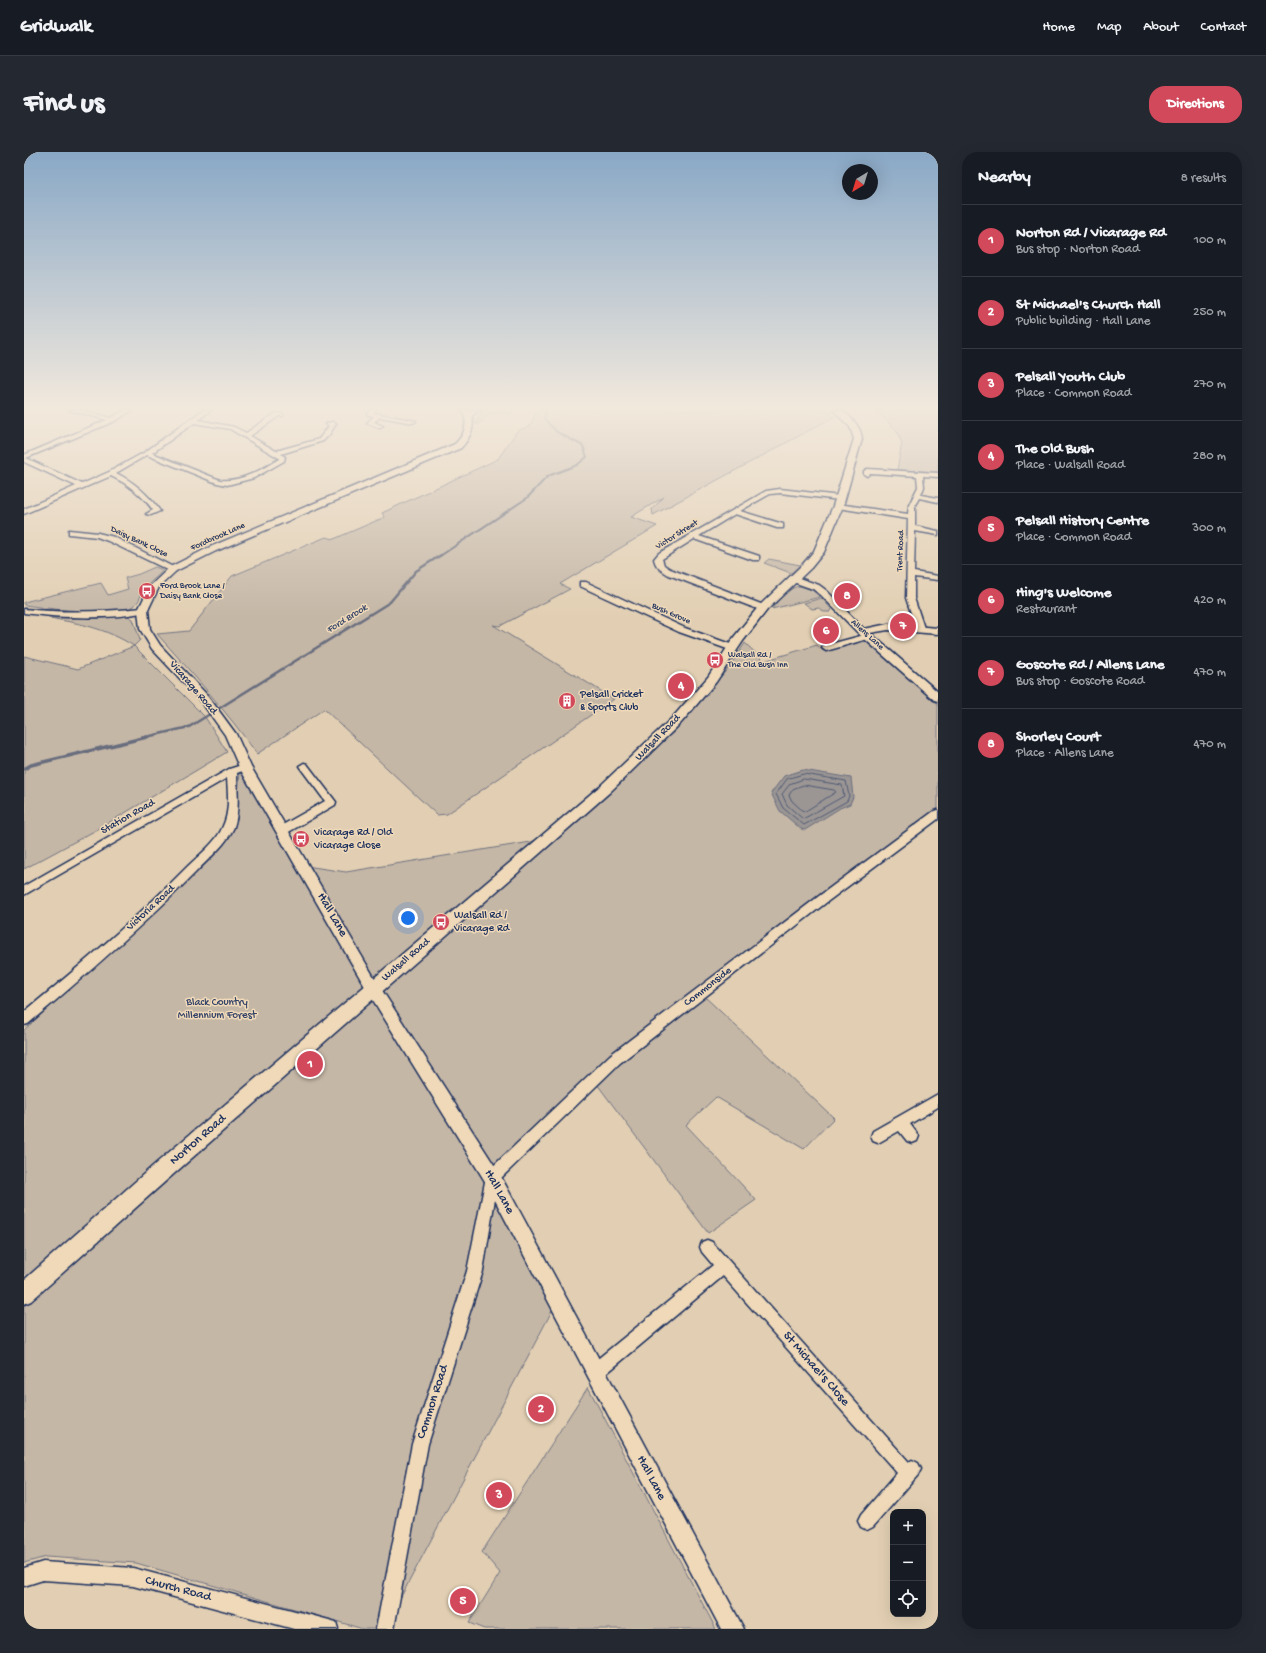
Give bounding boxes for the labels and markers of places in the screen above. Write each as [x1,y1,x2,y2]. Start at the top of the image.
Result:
bus stop icon: Ford Brook Lane / Daisy Bank Close [137,581,157,601]
place label: Ford Brook Lane / Daisy Bank Close [159,581,225,602]
pin: 8 [834,581,860,611]
pin: 7 [890,611,916,641]
pin: 6 [813,616,839,646]
bus stop icon: Walsall Rd / The Old Bush Inn [705,650,725,670]
place label: Walsall Rd / The Old Bush Inn [727,650,788,671]
pin: 4 [668,671,694,701]
place label: Pelsall Cricket & Sports Club [579,689,644,714]
building icon: Pelsall Cricket & Sports Club [557,691,577,711]
place label: Vicarage Rd / Old Vicarage Close [313,827,394,852]
bus stop icon: Vicarage Rd / Old Vicarage Close [291,829,311,849]
place label: Walsall Rd / Vicarage Rd [453,910,511,935]
bus stop icon: Walsall Rd / Vicarage Rd [431,912,451,932]
pin: 1 [297,1049,323,1079]
pin: 2 [528,1394,554,1424]
pin: 3 [486,1480,512,1510]
pin: 5 [450,1586,476,1616]

